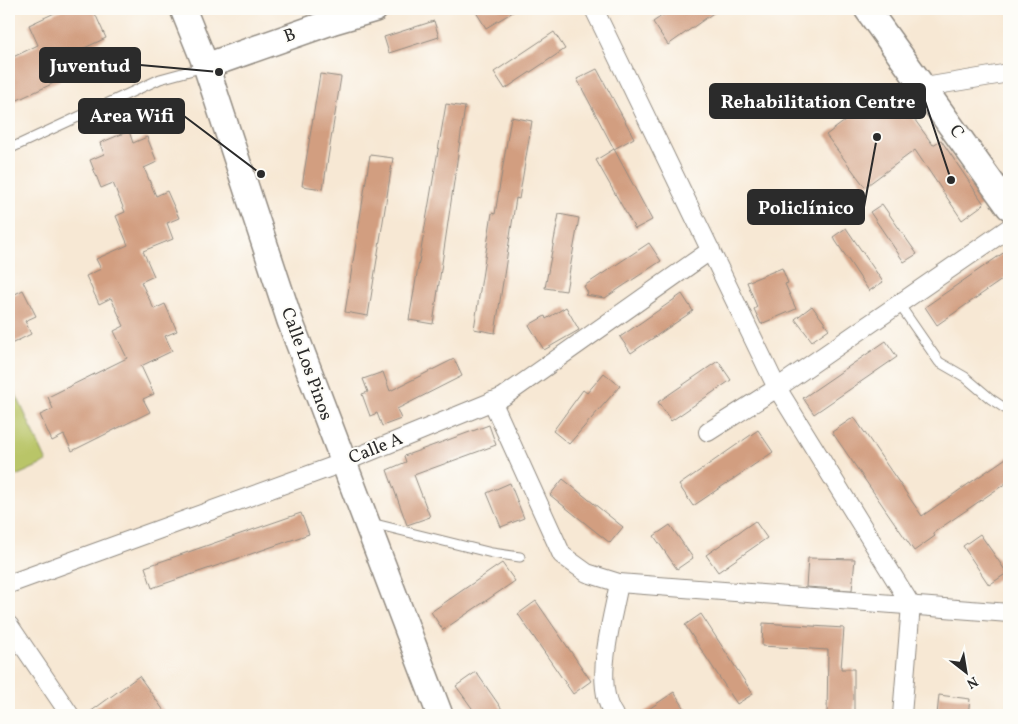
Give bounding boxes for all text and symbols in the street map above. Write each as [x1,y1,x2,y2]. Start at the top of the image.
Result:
street label: B [280,22,300,50]
callout: Juventud [40,48,140,82]
text: Juventud [49,54,131,80]
callout: Rehabilitation Centre [710,84,925,118]
text: Rehabilitation Centre [721,90,916,116]
callout: Area Wifi [79,99,184,133]
text: Area Wifi [90,104,174,130]
street label: C [942,120,970,144]
callout: Policlínico [748,190,864,224]
text: Policlínico [758,196,854,222]
street label: Calle Los Pinos [274,304,338,424]
street label: Calle A [345,427,407,471]
north arrow [940,646,990,696]
text: N [963,671,981,693]

